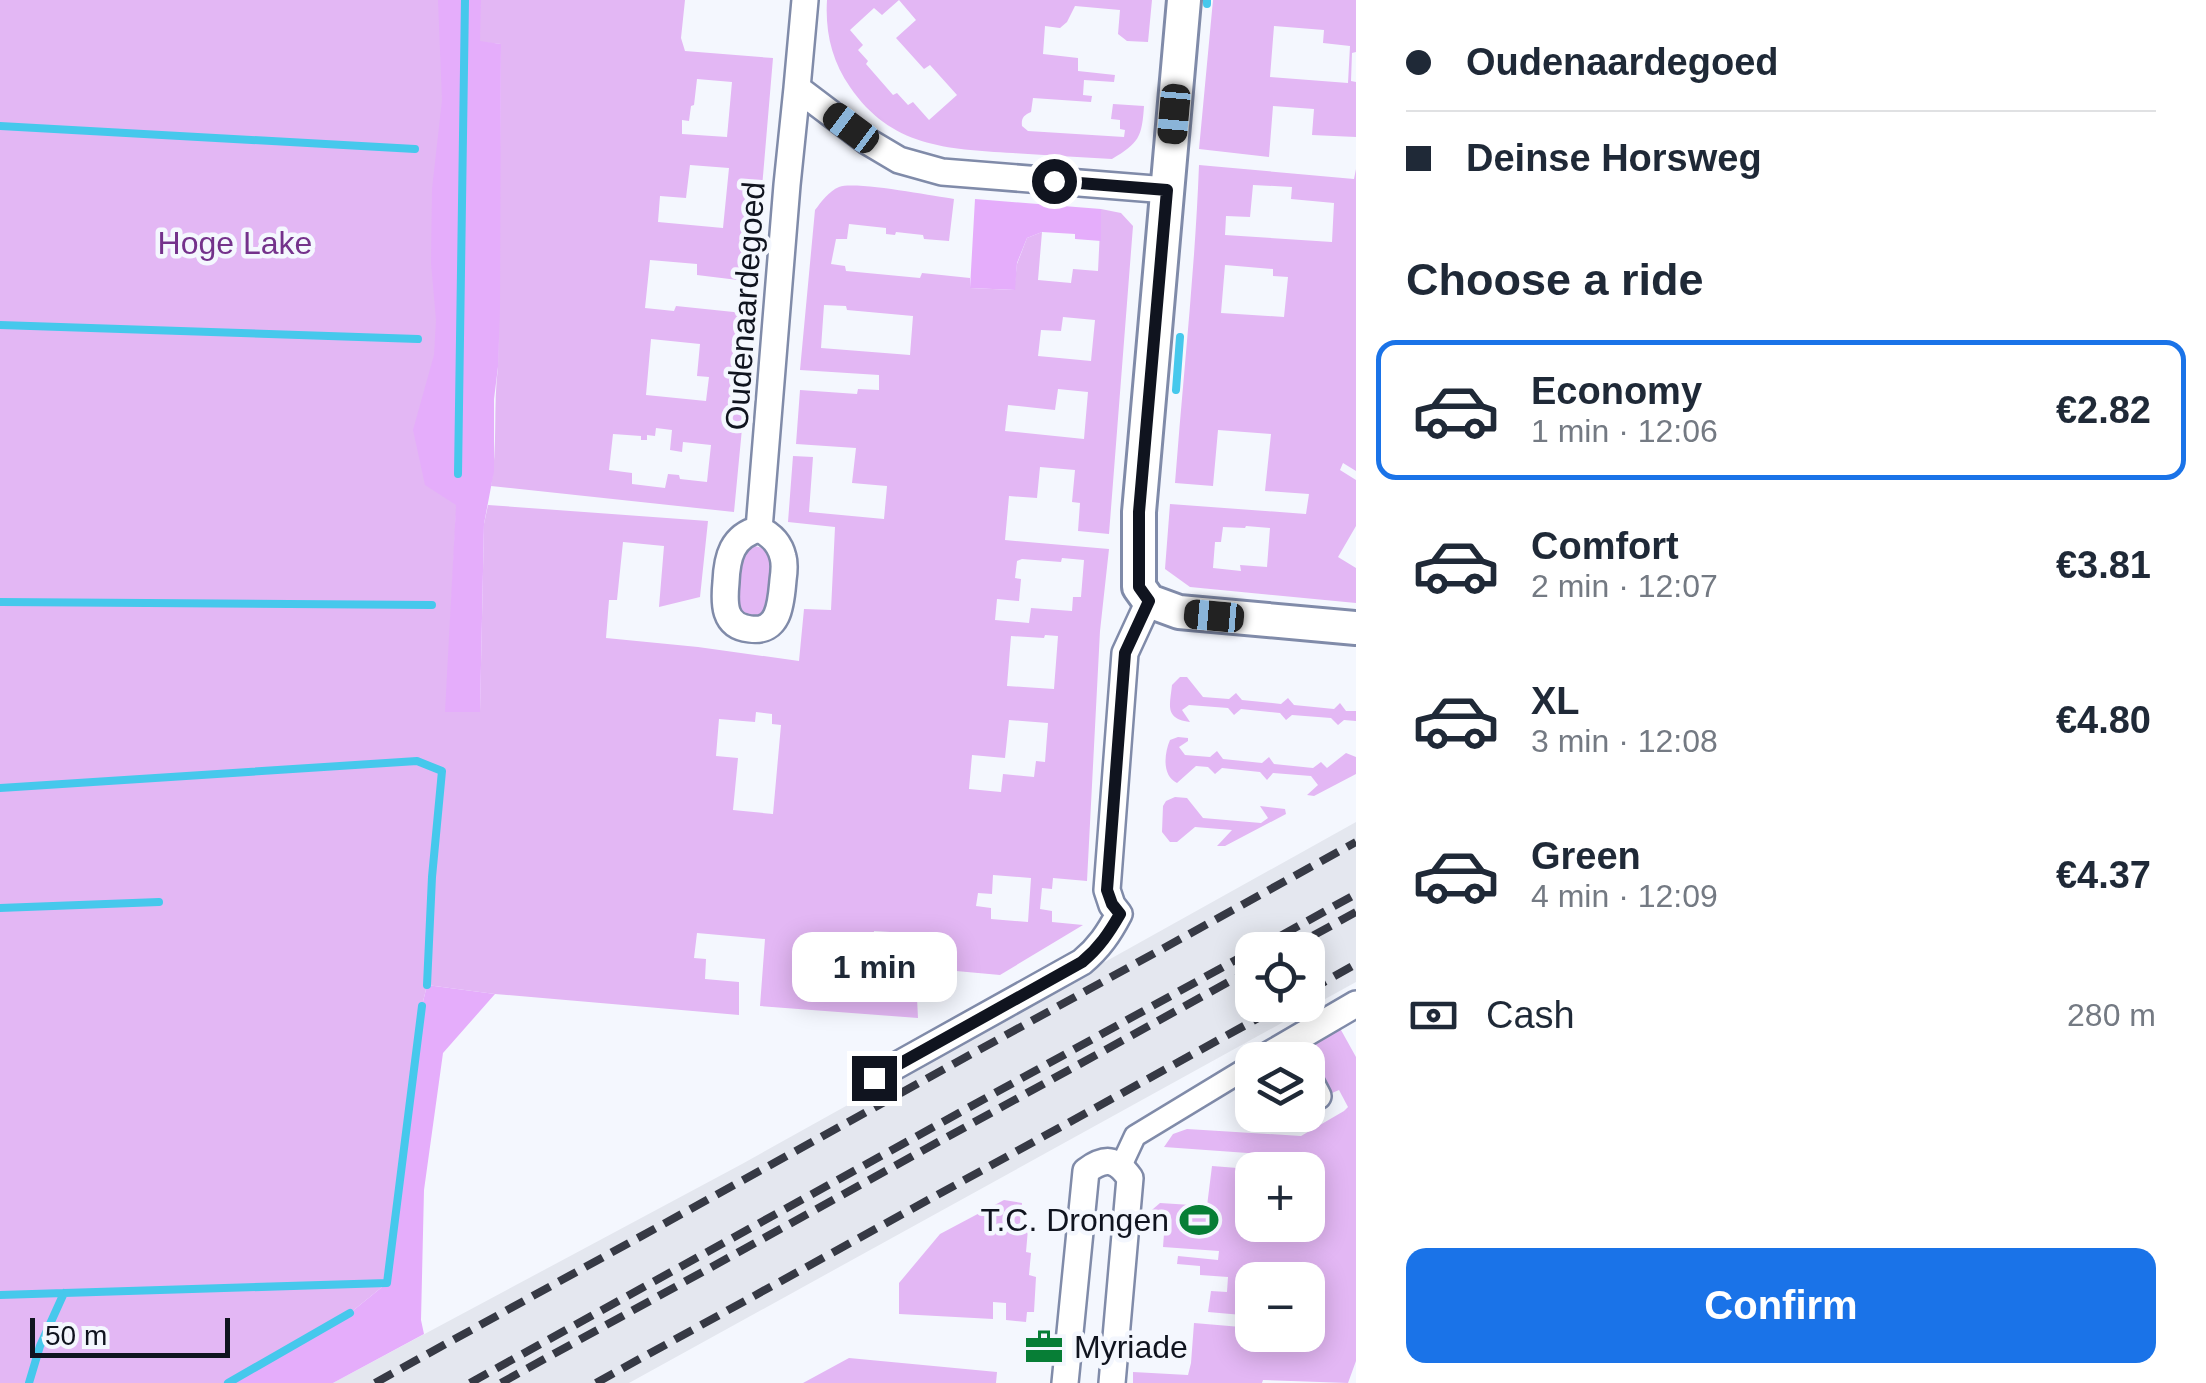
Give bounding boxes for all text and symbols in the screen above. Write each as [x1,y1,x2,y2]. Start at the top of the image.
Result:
text: Oudenaardegoed [1466,41,1779,83]
car [1156,83,1192,145]
car [818,98,884,158]
text: Deinse Horsweg [1466,137,1762,179]
route start [1032,159,1077,204]
street label: Oudenaardegoed [718,180,772,432]
park label: Hoge Lake [158,225,312,261]
text: Choose a ride [1406,254,1704,305]
icon: car [1411,365,1501,455]
text: Economy [1531,370,1702,412]
text: €2.82 [2056,389,2151,431]
text: 1 min · 12:06 [1531,413,1718,449]
icon: car [1411,520,1501,610]
text: Comfort [1531,525,1679,567]
text: €3.81 [2056,544,2151,586]
text: 2 min · 12:07 [1531,568,1718,604]
car [1183,598,1245,634]
icon: car [1411,675,1501,765]
text: XL [1531,680,1580,722]
text: €4.80 [2056,699,2151,741]
text: 3 min · 12:08 [1531,723,1718,759]
icon: car [1411,830,1501,920]
text: Green [1531,835,1641,877]
text: €4.37 [2056,854,2151,896]
text: 4 min · 12:09 [1531,878,1718,914]
map controls [1235,932,1325,1352]
button: locate [1235,932,1325,1022]
callout: 1 min [792,933,956,1003]
text: 1 min [833,949,916,985]
icon: cash [1406,988,1461,1043]
text: Cash [1486,994,1575,1036]
text: 280 m [2067,997,2156,1033]
button: layers [1235,1042,1325,1132]
route end [852,1056,897,1101]
button: + [1235,1152,1325,1242]
sports icon: T.C. Drongen [1178,1199,1220,1241]
place label: T.C. Drongen [980,1202,1169,1238]
button: Confirm [1406,1248,2156,1363]
button: − [1235,1262,1325,1352]
scale bar [30,1313,230,1358]
text: 50 m [45,1320,107,1351]
office icon: Myriade [1023,1326,1065,1368]
place label: Myriade [1074,1329,1188,1365]

